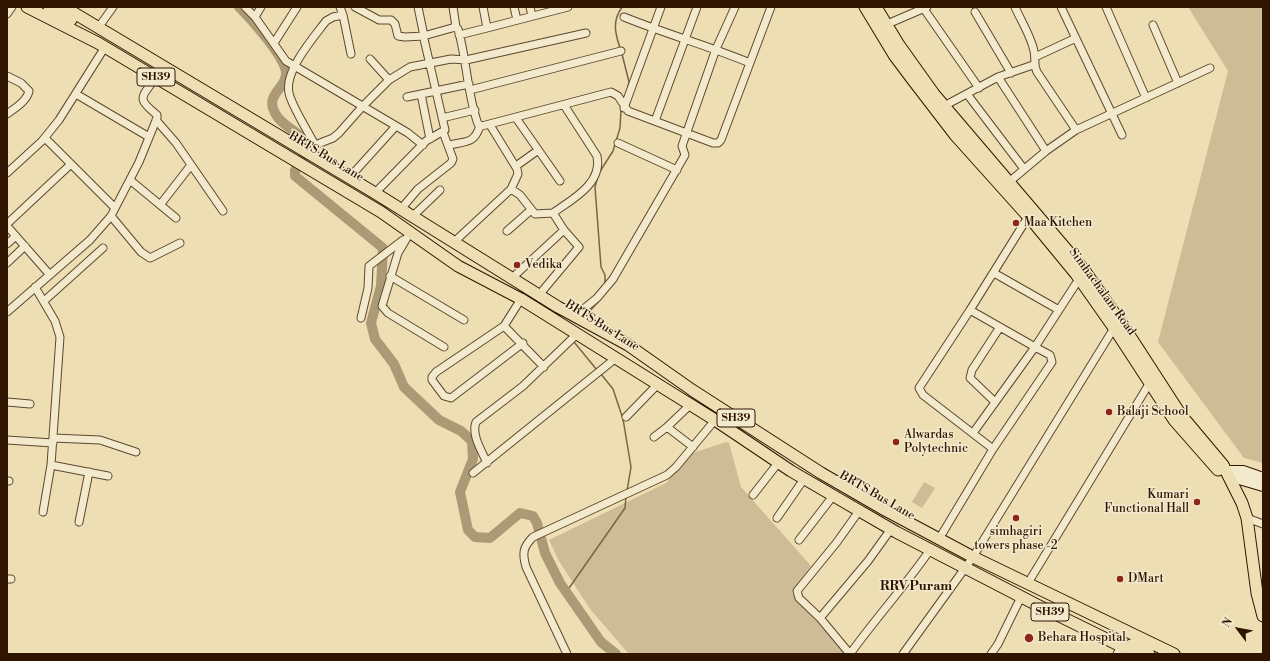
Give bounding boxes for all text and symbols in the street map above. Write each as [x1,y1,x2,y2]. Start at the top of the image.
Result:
road number: SH39 [137,68,175,86]
street label: BRTS Bus Lane [286,129,366,185]
place label: Maa Kitchen [1024,216,1092,230]
marker: Maa Kitchen [1011,218,1021,228]
street label: Simhachalam Road [1066,246,1138,338]
place label: Vedika [525,258,562,272]
marker: Vedika [512,260,522,270]
street label: BRTS Bus Lane [562,297,642,355]
place label: Balaji School [1117,405,1188,419]
marker: Balaji School [1104,407,1114,417]
road number: SH39 [717,409,755,427]
place label: Alwardas Polytechnic [904,428,968,456]
marker: Alwardas Polytechnic [891,437,901,447]
street label: BRTS Bus Lane [837,469,917,523]
place label: Kumari Functional Hall [1104,488,1189,516]
marker: Kumari Functional Hall [1192,497,1202,507]
marker: simhagiri towers phase -2 [1011,513,1021,523]
place label: simhagiri towers phase -2 [974,525,1058,553]
place label: DMart [1128,572,1164,586]
marker: DMart [1115,574,1125,584]
district label: RRV Puram [880,579,952,595]
road number: SH39 [1031,603,1069,621]
north arrow [1218,609,1258,649]
text: N [1220,615,1236,630]
place label: Behara Hospital [1038,631,1126,645]
marker: Behara Hospital [1023,632,1035,644]

